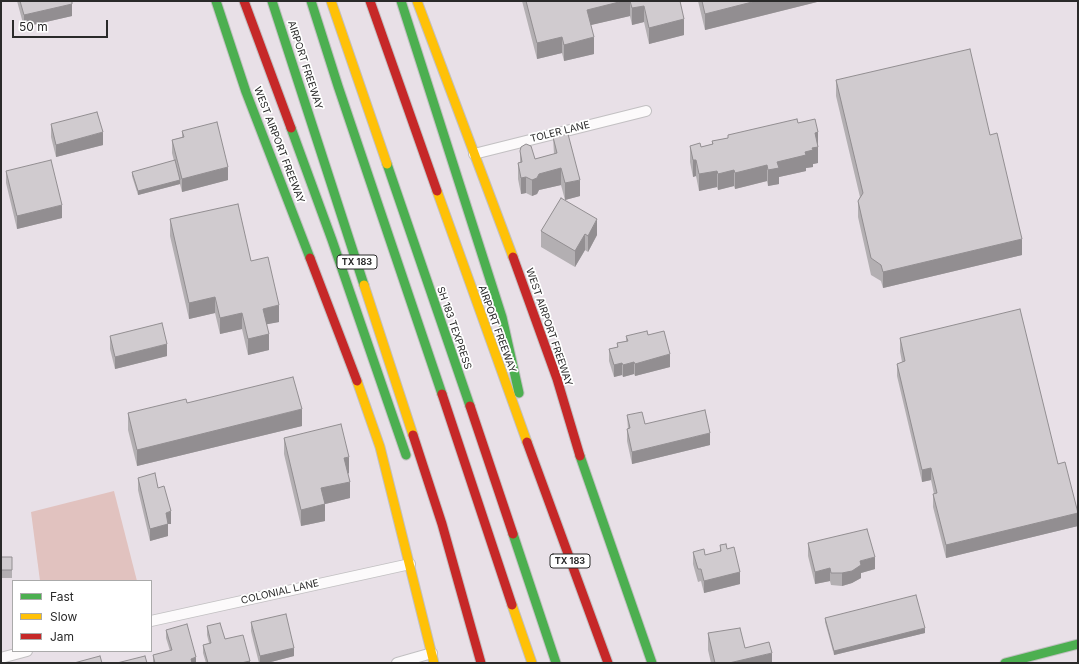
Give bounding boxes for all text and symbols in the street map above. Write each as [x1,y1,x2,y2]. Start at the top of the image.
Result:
scale bar [14,12,110,38]
text: 50 m [19,19,48,34]
street label: AIRPORT FREEWAY [285,19,325,111]
street label: WEST AIRPORT FREEWAY [251,85,307,205]
street label: TOLER LANE [529,119,591,145]
road number: TX 183 [337,255,377,269]
street label: WEST AIRPORT FREEWAY [523,266,575,388]
street label: AIRPORT FREEWAY [476,284,518,374]
street label: SH 183 TEXPRESS [434,285,474,371]
road number: TX 183 [550,554,590,568]
street label: COLONIAL LANE [240,577,320,607]
legend [12,580,152,652]
text: Fast [50,589,74,604]
text: Slow [50,609,77,624]
text: Jam [50,629,74,644]

